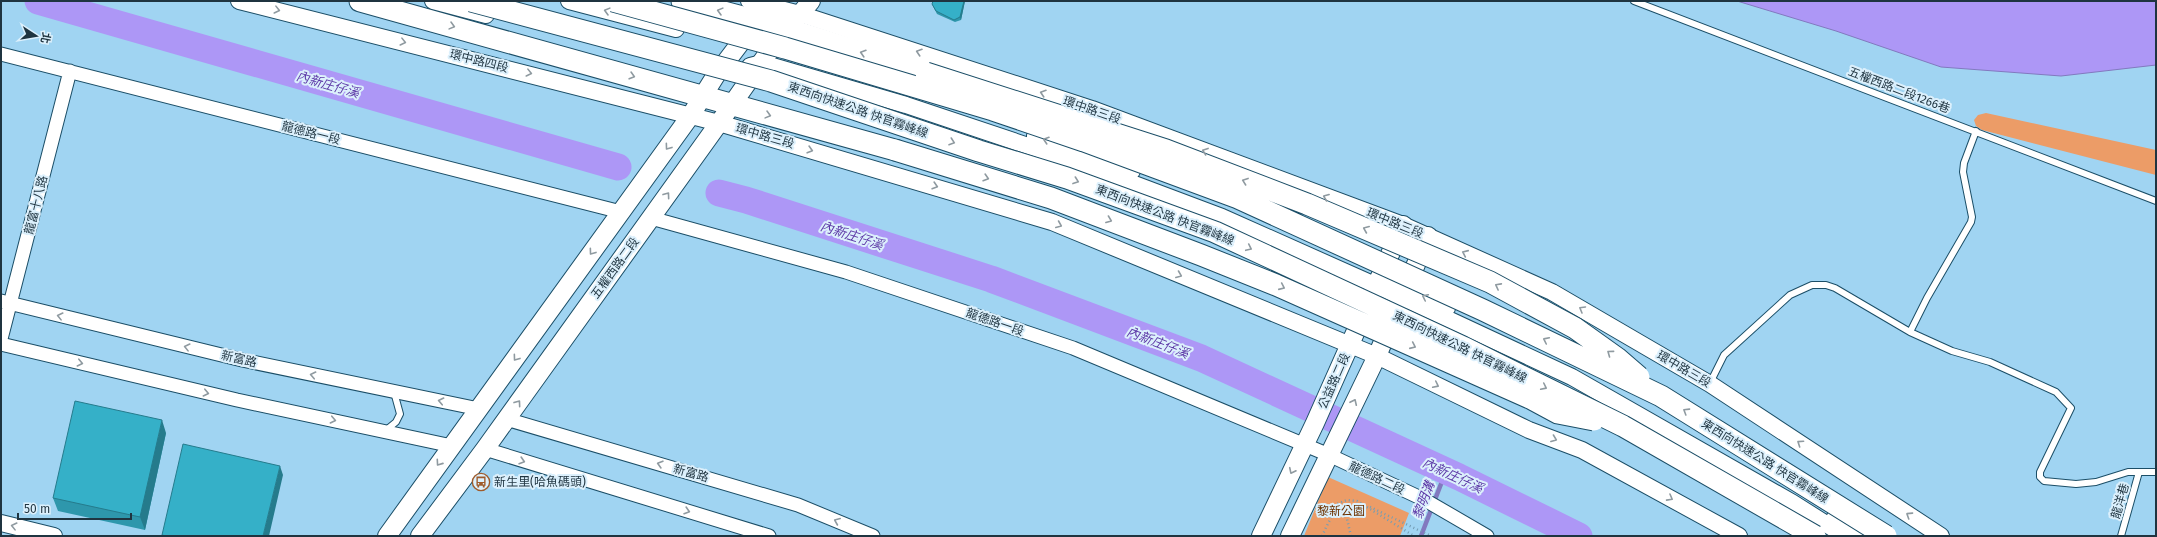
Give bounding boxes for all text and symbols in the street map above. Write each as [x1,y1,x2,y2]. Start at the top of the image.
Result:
one-way arrow [274,6,280,14]
one-way arrow [604,7,611,16]
one-way arrow [717,7,724,16]
north arrow [16,16,56,56]
one-way arrow [448,21,455,30]
text: 北 [38,31,53,45]
one-way arrow [399,37,406,46]
street label: 環中路四段 [448,47,510,75]
one-way arrow [916,48,923,57]
one-way arrow [859,49,866,58]
street label: 五權西路二段1266巷 [1846,64,1952,116]
water label: 內新庄仔溪 [295,68,363,101]
one-way arrow [526,69,532,77]
one-way arrow [628,71,635,79]
street label: 東西向快速公路 快官霧峰線 [786,79,930,141]
one-way arrow [1040,89,1047,98]
street label: 環中路三段 [1061,94,1123,126]
one-way arrow [765,110,771,118]
street label: 龍德路一段 [280,119,342,147]
street label: 環中路三段 [734,121,796,151]
one-way arrow [1043,136,1050,145]
one-way arrow [948,137,955,145]
one-way arrow [665,143,673,150]
one-way arrow [807,145,814,154]
one-way arrow [1201,148,1208,156]
one-way arrow [982,173,989,182]
street label: 龍富十八路 [22,174,50,236]
one-way arrow [1072,176,1079,185]
one-way arrow [1242,178,1249,186]
one-way arrow [931,182,938,190]
street label: 東西向快速公路 快官霧峰線 [1094,182,1236,248]
one-way arrow [662,193,669,200]
one-way arrow [1323,193,1330,201]
street label: 環中路三段 [1365,205,1425,241]
one-way arrow [1105,216,1112,224]
water label: 內新庄仔溪 [819,218,887,253]
one-way arrow [1055,220,1062,228]
one-way arrow [1363,226,1371,234]
street label: 五權西路二段 [588,235,642,301]
one-way arrow [1245,243,1252,251]
one-way arrow [590,248,597,255]
one-way arrow [1462,250,1469,258]
one-way arrow [1176,270,1183,278]
one-way arrow [1278,283,1285,291]
one-way arrow [1495,284,1502,291]
one-way arrow [1421,294,1429,302]
street label: 龍德路一段 [964,306,1026,338]
one-way arrow [1579,307,1586,314]
street label: 東西向快速公路 快官霧峰線 [1391,308,1529,386]
one-way arrow [57,312,64,320]
water label: 內新庄仔溪 [1125,324,1193,362]
one-way arrow [1542,337,1550,345]
one-way arrow [1409,341,1417,349]
one-way arrow [183,343,190,351]
street label: 新富路 [220,348,258,370]
street label: 環中路三段 [1655,348,1713,390]
street label: 公益路二段 [1315,351,1353,411]
one-way arrow [1607,351,1614,358]
one-way arrow [513,354,521,361]
one-way arrow [77,358,83,366]
one-way arrow [310,371,317,380]
one-way arrow [1432,380,1439,388]
one-way arrow [1540,382,1547,390]
one-way arrow [203,388,209,396]
one-way arrow [438,398,444,406]
one-way arrow [1349,399,1357,407]
one-way arrow [513,401,520,408]
one-way arrow [1683,409,1690,416]
one-way arrow [330,416,336,424]
street label: 東西向快速公路 快官霧峰線 [1699,416,1831,506]
one-way arrow [1551,435,1558,443]
one-way arrow [1797,440,1804,448]
water label: 內新庄仔溪 [1420,455,1487,497]
one-way arrow [518,456,525,464]
one-way arrow [436,459,444,466]
street label: 龍德路二段 [1347,459,1407,497]
one-way arrow [657,460,664,469]
street label: 新富路 [672,461,710,485]
one-way arrow [1289,467,1297,475]
bus stop icon: 新生里(哈魚碼頭) [471,472,491,492]
place label: 新生里(哈魚碼頭) [494,475,586,489]
water label: 黎明溝 [1409,477,1438,521]
street label: 龍洋巷 [2108,482,2132,520]
one-way arrow [1666,493,1673,500]
scale bar [18,495,131,521]
text: 50 m [24,502,50,516]
park label: 黎新公園 [1317,504,1365,518]
one-way arrow [683,506,690,515]
one-way arrow [1906,512,1913,520]
one-way arrow [834,518,842,526]
one-way arrow [10,523,17,531]

